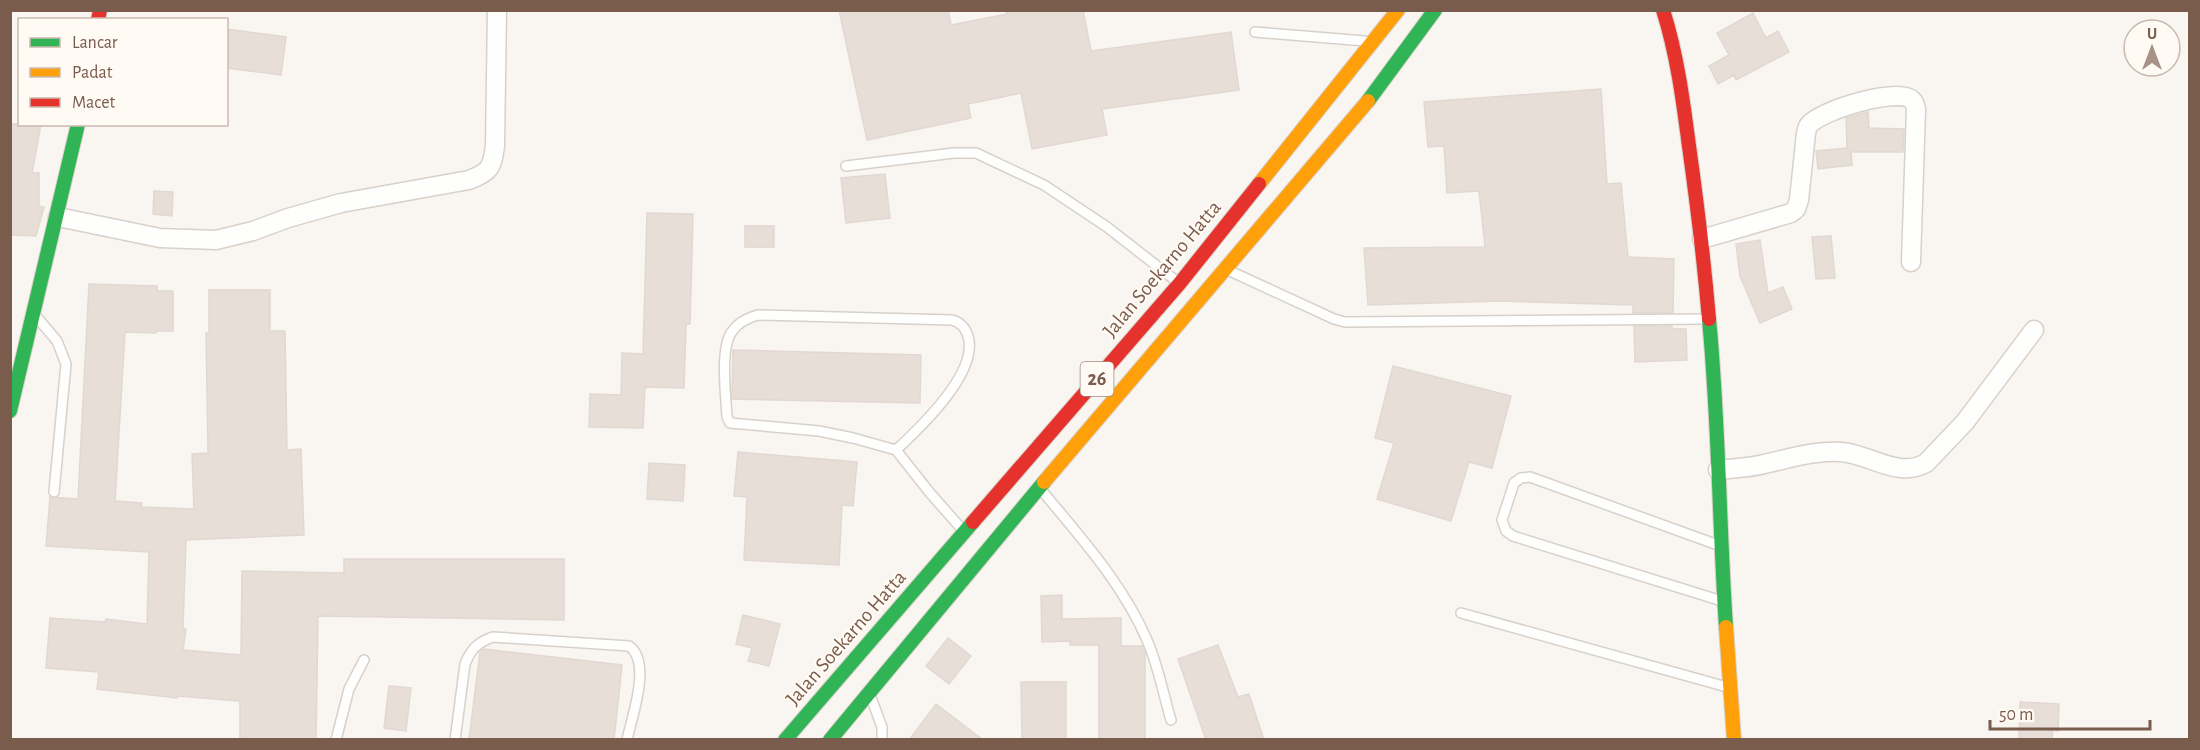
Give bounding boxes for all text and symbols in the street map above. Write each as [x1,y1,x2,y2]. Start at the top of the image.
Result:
legend [18,18,228,126]
north arrow [2122,18,2182,78]
text: U [2147,26,2157,42]
text: Lancar [72,34,118,52]
text: Padat [72,64,113,82]
text: Macet [72,94,116,112]
street label: Jalan Soekarno Hatta [1099,197,1225,341]
road number: 26 [1080,362,1114,396]
street label: Jalan Soekarno Hatta [782,566,910,709]
scale bar [1990,693,2150,731]
text: 50 m [1999,706,2033,724]

